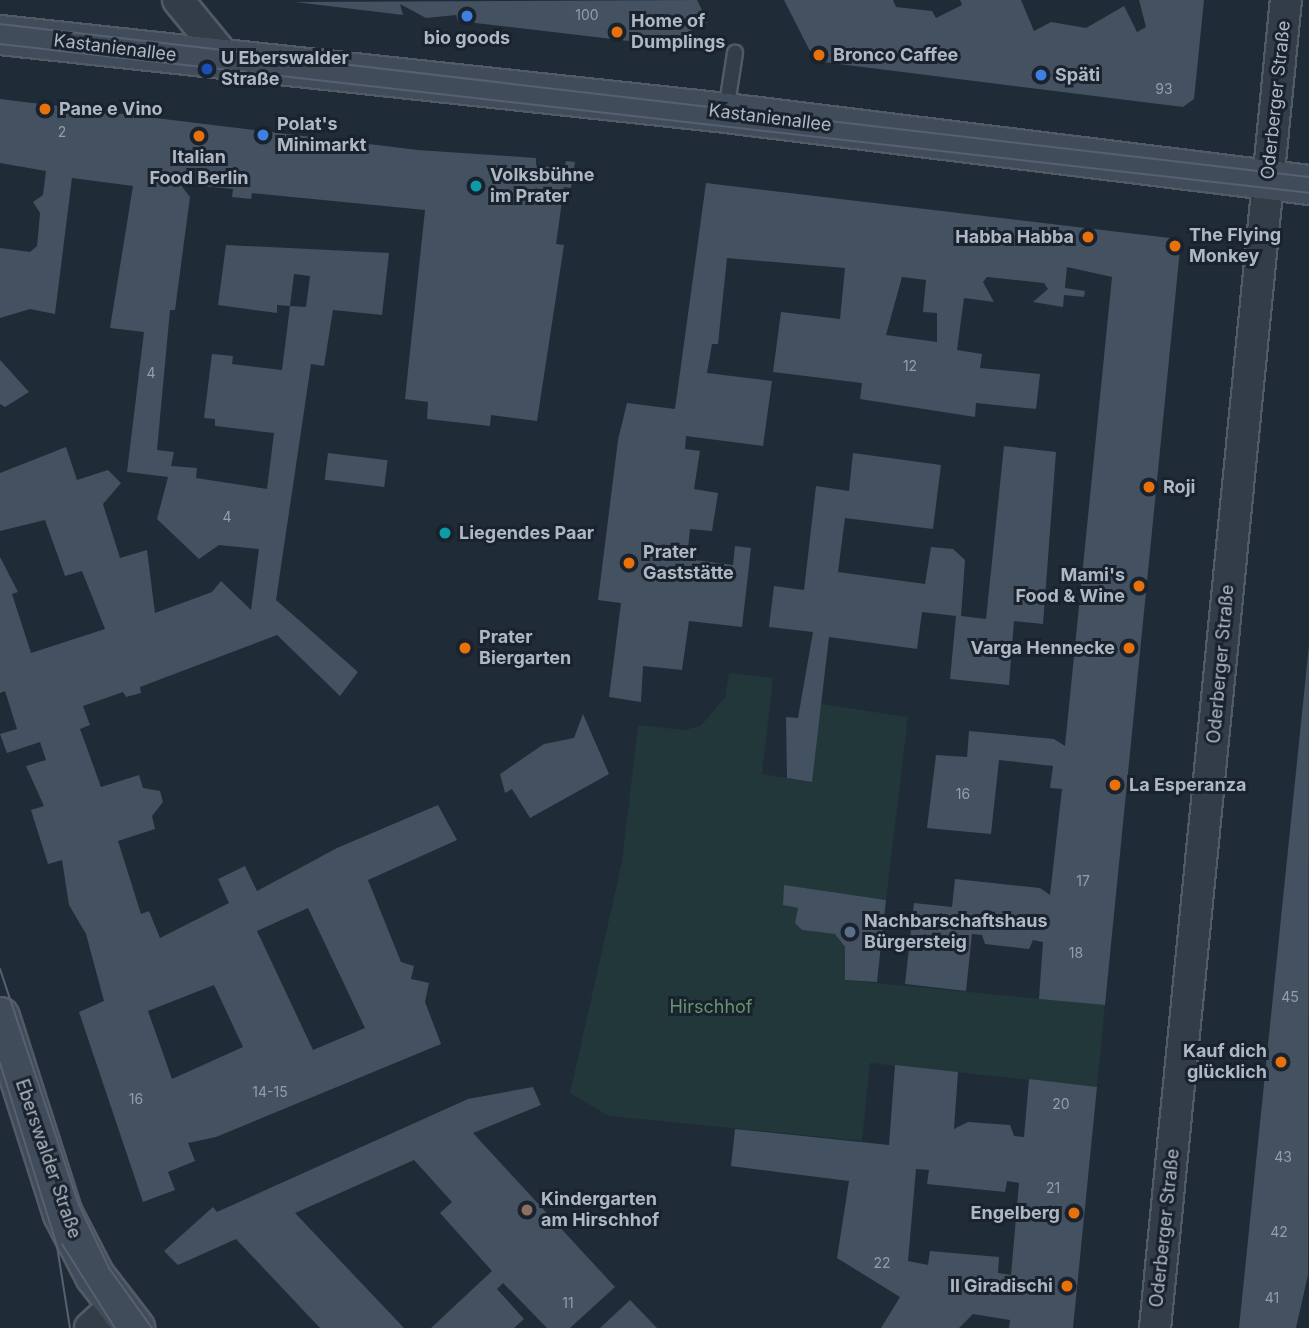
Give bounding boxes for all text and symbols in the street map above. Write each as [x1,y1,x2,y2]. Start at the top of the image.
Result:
house number: 100 [575,7,599,23]
marker: bio goods [459,8,475,24]
place label: Home of Dumplings [631,11,725,54]
street label: Oderberger Straße [1257,20,1295,180]
marker: Home of Dumplings [609,24,625,40]
place label: bio goods [424,27,510,49]
street label: Kastanienallee [52,30,178,66]
place label: Bronco Caffee [833,44,958,66]
marker: Bronco Caffee [811,47,827,63]
place label: U Eberswalder Straße [221,48,349,90]
marker: U Eberswalder Straße [199,61,215,77]
place label: Späti [1055,64,1100,86]
marker: Späti [1033,67,1049,83]
house number: 93 [1155,81,1173,97]
place label: Pane e Vino [59,98,163,120]
street label: Kastanienallee [707,100,833,136]
marker: Pane e Vino [37,101,53,117]
place label: Polat's Minimarkt [277,114,366,156]
house number: 2 [58,124,66,140]
marker: Polat's Minimarkt [255,127,271,143]
marker: Italian Food Berlin [191,128,207,144]
place label: Italian Food Berlin [150,147,248,190]
place label: Volksbühne im Prater [490,165,594,208]
marker: Volksbühne im Prater [468,178,484,194]
place label: The Flying Monkey [1189,225,1281,268]
place label: Habba Habba [955,226,1074,248]
marker: Habba Habba [1080,229,1096,245]
marker: The Flying Monkey [1167,238,1183,254]
house number: 12 [903,358,917,374]
house number: 4 [146,365,156,381]
place label: Roji [1163,476,1195,498]
marker: Roji [1141,479,1157,495]
house number: 4 [222,509,232,525]
place label: Liegendes Paar [459,522,594,544]
marker: Liegendes Paar [437,525,453,541]
place label: Prater Gaststätte [643,542,734,584]
marker: Prater Gaststätte [621,555,637,571]
place label: Mami's Food & Wine [1015,565,1125,608]
marker: Mami's Food & Wine [1131,578,1147,594]
street label: Oderberger Straße [1203,584,1239,744]
place label: Prater Biergarten [479,627,571,670]
place label: Varga Hennecke [971,637,1115,659]
marker: Prater Biergarten [457,640,473,656]
marker: Varga Hennecke [1121,640,1137,656]
place label: La Esperanza [1129,774,1246,796]
marker: La Esperanza [1107,777,1123,793]
house number: 16 [956,786,970,802]
house number: 17 [1076,873,1090,889]
place label: Nachbarschaftshaus Bürgersteig [864,911,1048,954]
marker: Nachbarschaftshaus Bürgersteig [842,924,858,940]
house number: 18 [1069,945,1083,961]
house number: 45 [1281,989,1299,1005]
park label: Hirschhof [669,996,753,1018]
place label: Kauf dich glücklich [1183,1041,1267,1084]
marker: Kauf dich glücklich [1273,1054,1289,1070]
street label: Eberswalder Straße [11,1076,85,1242]
house number: 14-15 [252,1084,288,1100]
house number: 16 [129,1091,143,1107]
house number: 20 [1052,1096,1070,1112]
street label: Oderberger Straße [1146,1148,1184,1308]
house number: 43 [1274,1149,1292,1165]
house number: 21 [1046,1180,1060,1196]
place label: Kindergarten am Hirschhof [541,1189,659,1232]
marker: Kindergarten am Hirschhof [519,1202,535,1218]
place label: Engelberg [971,1202,1060,1224]
marker: Engelberg [1066,1205,1082,1221]
house number: 42 [1270,1224,1288,1240]
house number: 22 [873,1255,891,1271]
place label: Il Giradischi [950,1275,1053,1297]
marker: Il Giradischi [1059,1278,1075,1294]
house number: 41 [1265,1290,1279,1306]
house number: 11 [562,1295,574,1311]

